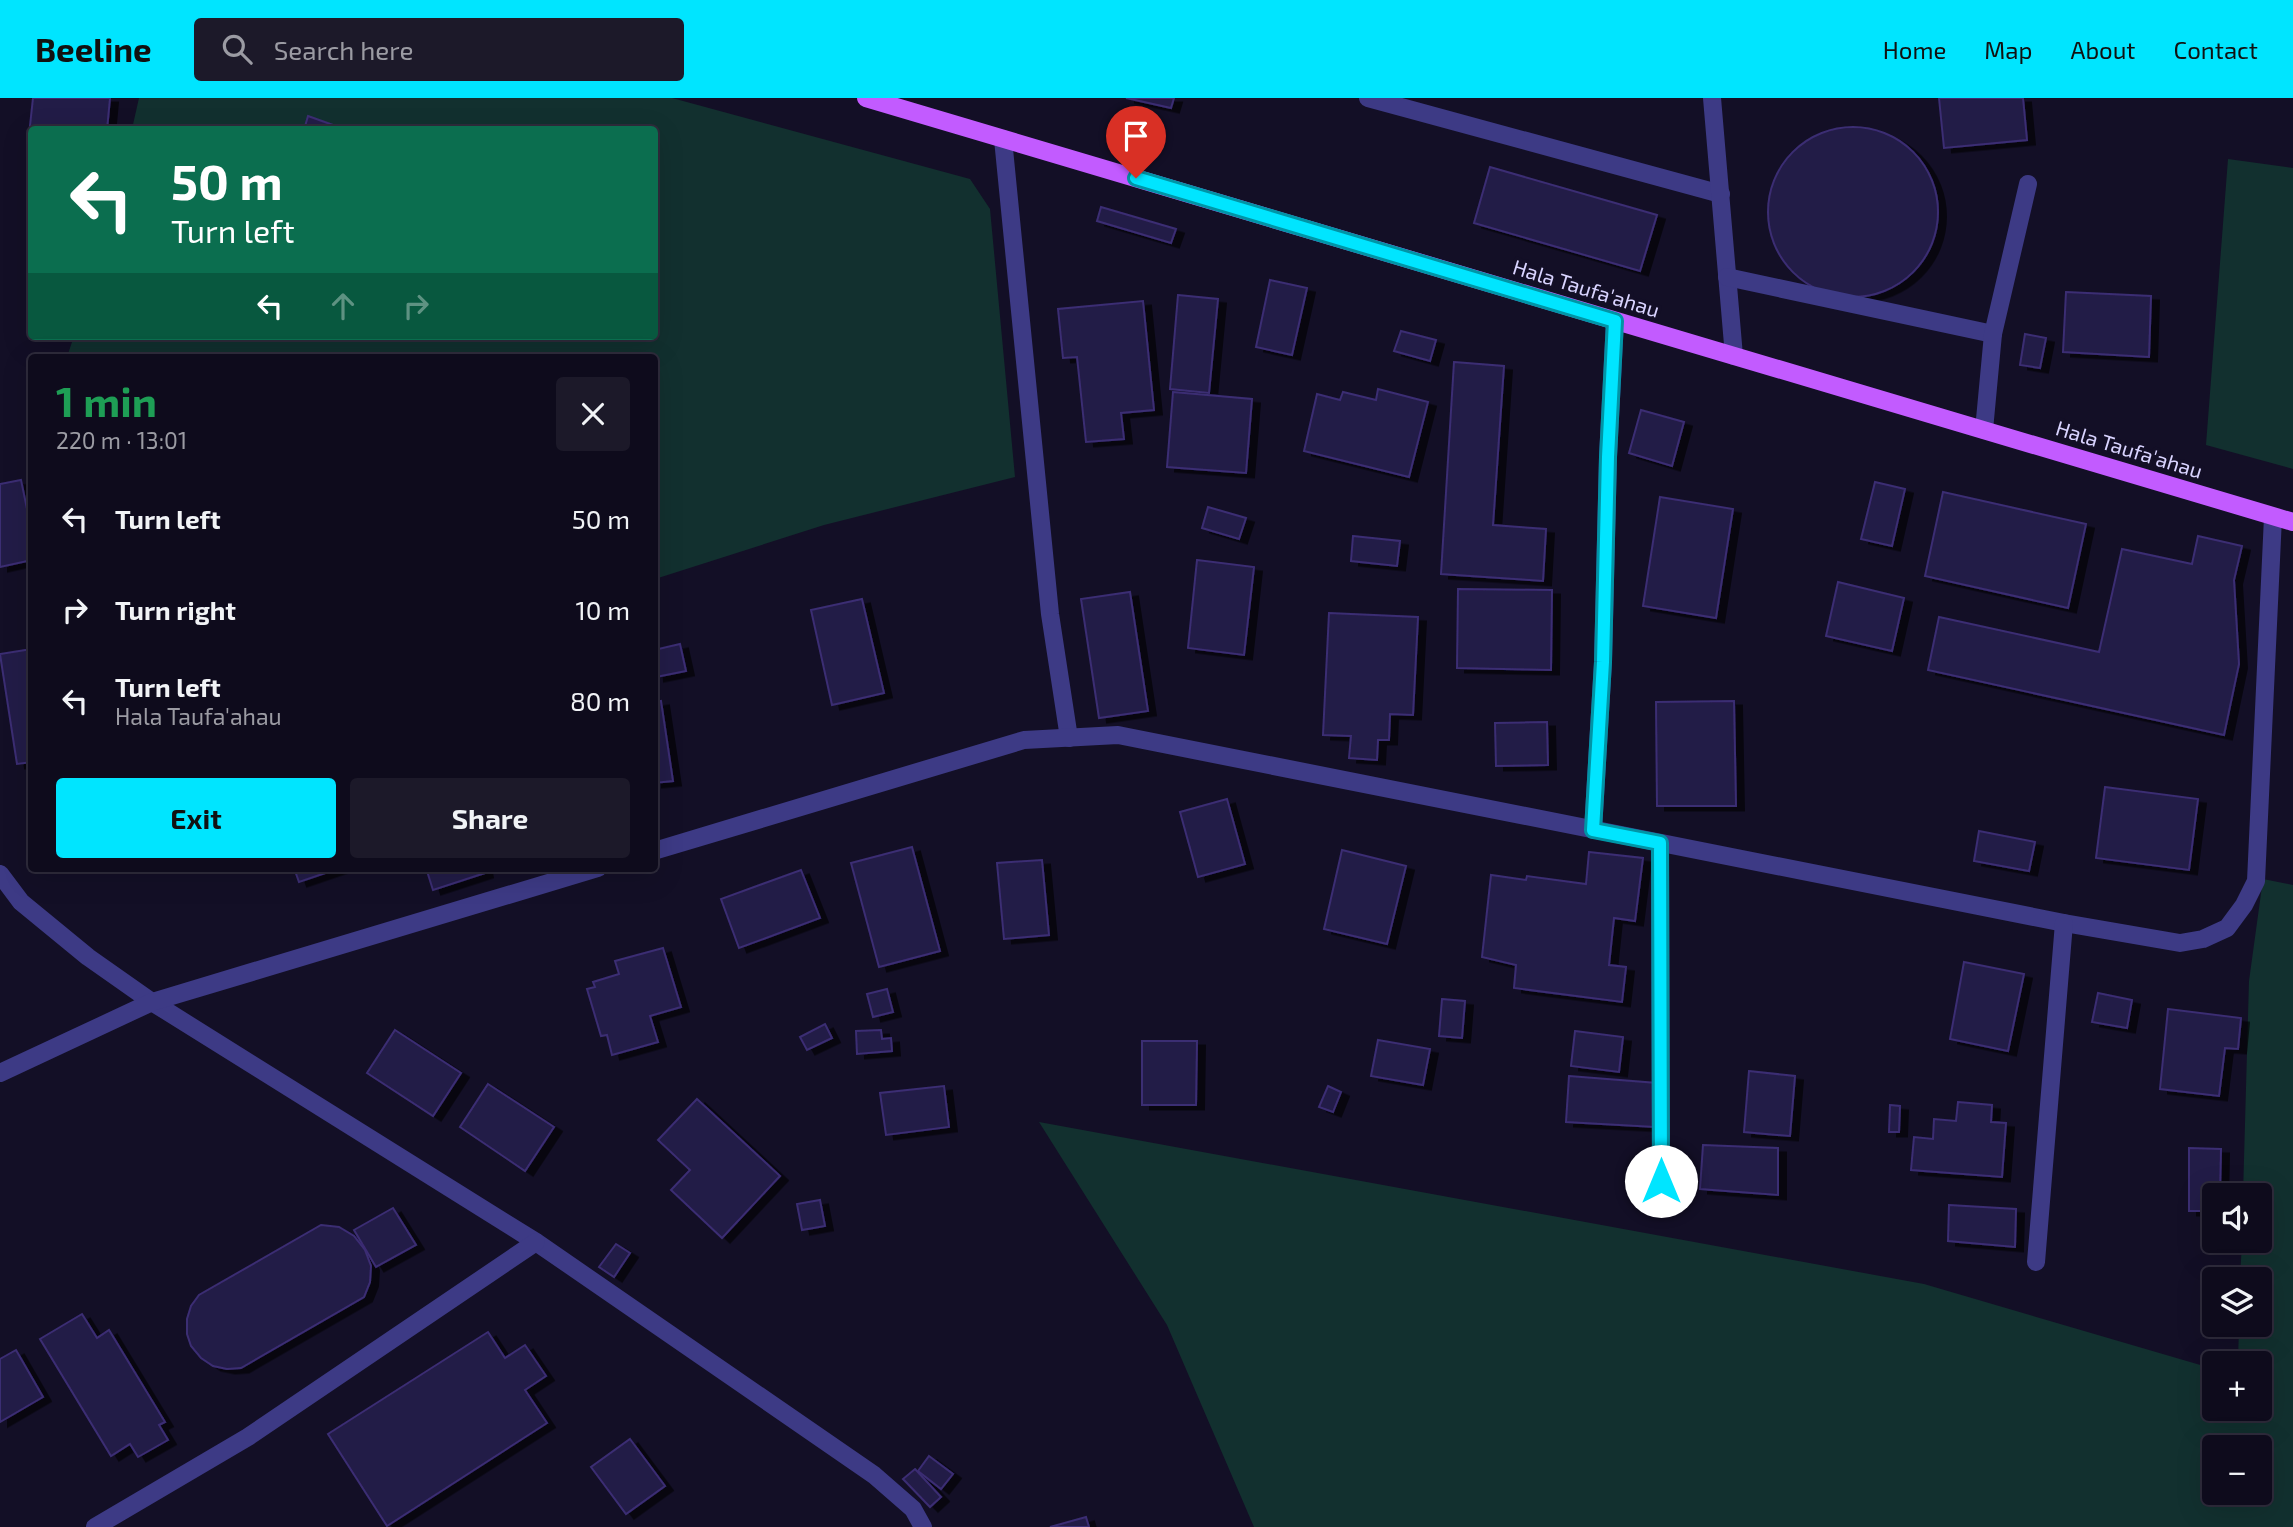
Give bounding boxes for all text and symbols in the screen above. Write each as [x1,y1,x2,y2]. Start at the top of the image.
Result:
search box [194,18,684,81]
text: Beeline [35,29,152,69]
icon: search [218,30,256,68]
text: Search here [274,34,413,65]
text: Home [1883,35,1946,64]
text: Map [1984,35,2032,64]
text: About [2070,35,2136,64]
text: Contact [2174,35,2258,64]
pin [1106,106,1166,178]
icon: arrive [1117,117,1155,155]
text: 50 m [171,151,283,210]
icon: left [56,154,147,245]
text: Turn left [171,211,295,249]
street label: Hala Taufa'ahau [1510,253,1663,322]
icon: left [251,287,289,325]
icon: ahead [324,287,362,325]
icon: right [397,287,435,325]
text: 1 min [56,375,157,425]
button: close [556,377,630,451]
street label: Hala Taufa'ahau [2053,414,2206,483]
text: 220 m · 13:01 [56,426,187,454]
icon: left [56,500,94,538]
text: Turn left [115,503,221,534]
text: 50 m [572,503,630,534]
icon: right [56,591,94,629]
text: Turn right [115,594,236,625]
text: 10 m [575,594,630,625]
text: Turn left [115,671,221,702]
icon: left [56,682,94,720]
text: 80 m [570,685,630,716]
text: Hala Taufa'ahau [115,702,282,730]
button: Exit [56,778,336,858]
button: Share [350,778,630,858]
position arrow [1624,1144,1698,1218]
map controls [2202,1183,2272,1505]
button: sound [2202,1183,2272,1253]
button: layers [2202,1267,2272,1337]
button: + [2202,1351,2272,1421]
button: − [2202,1435,2272,1505]

